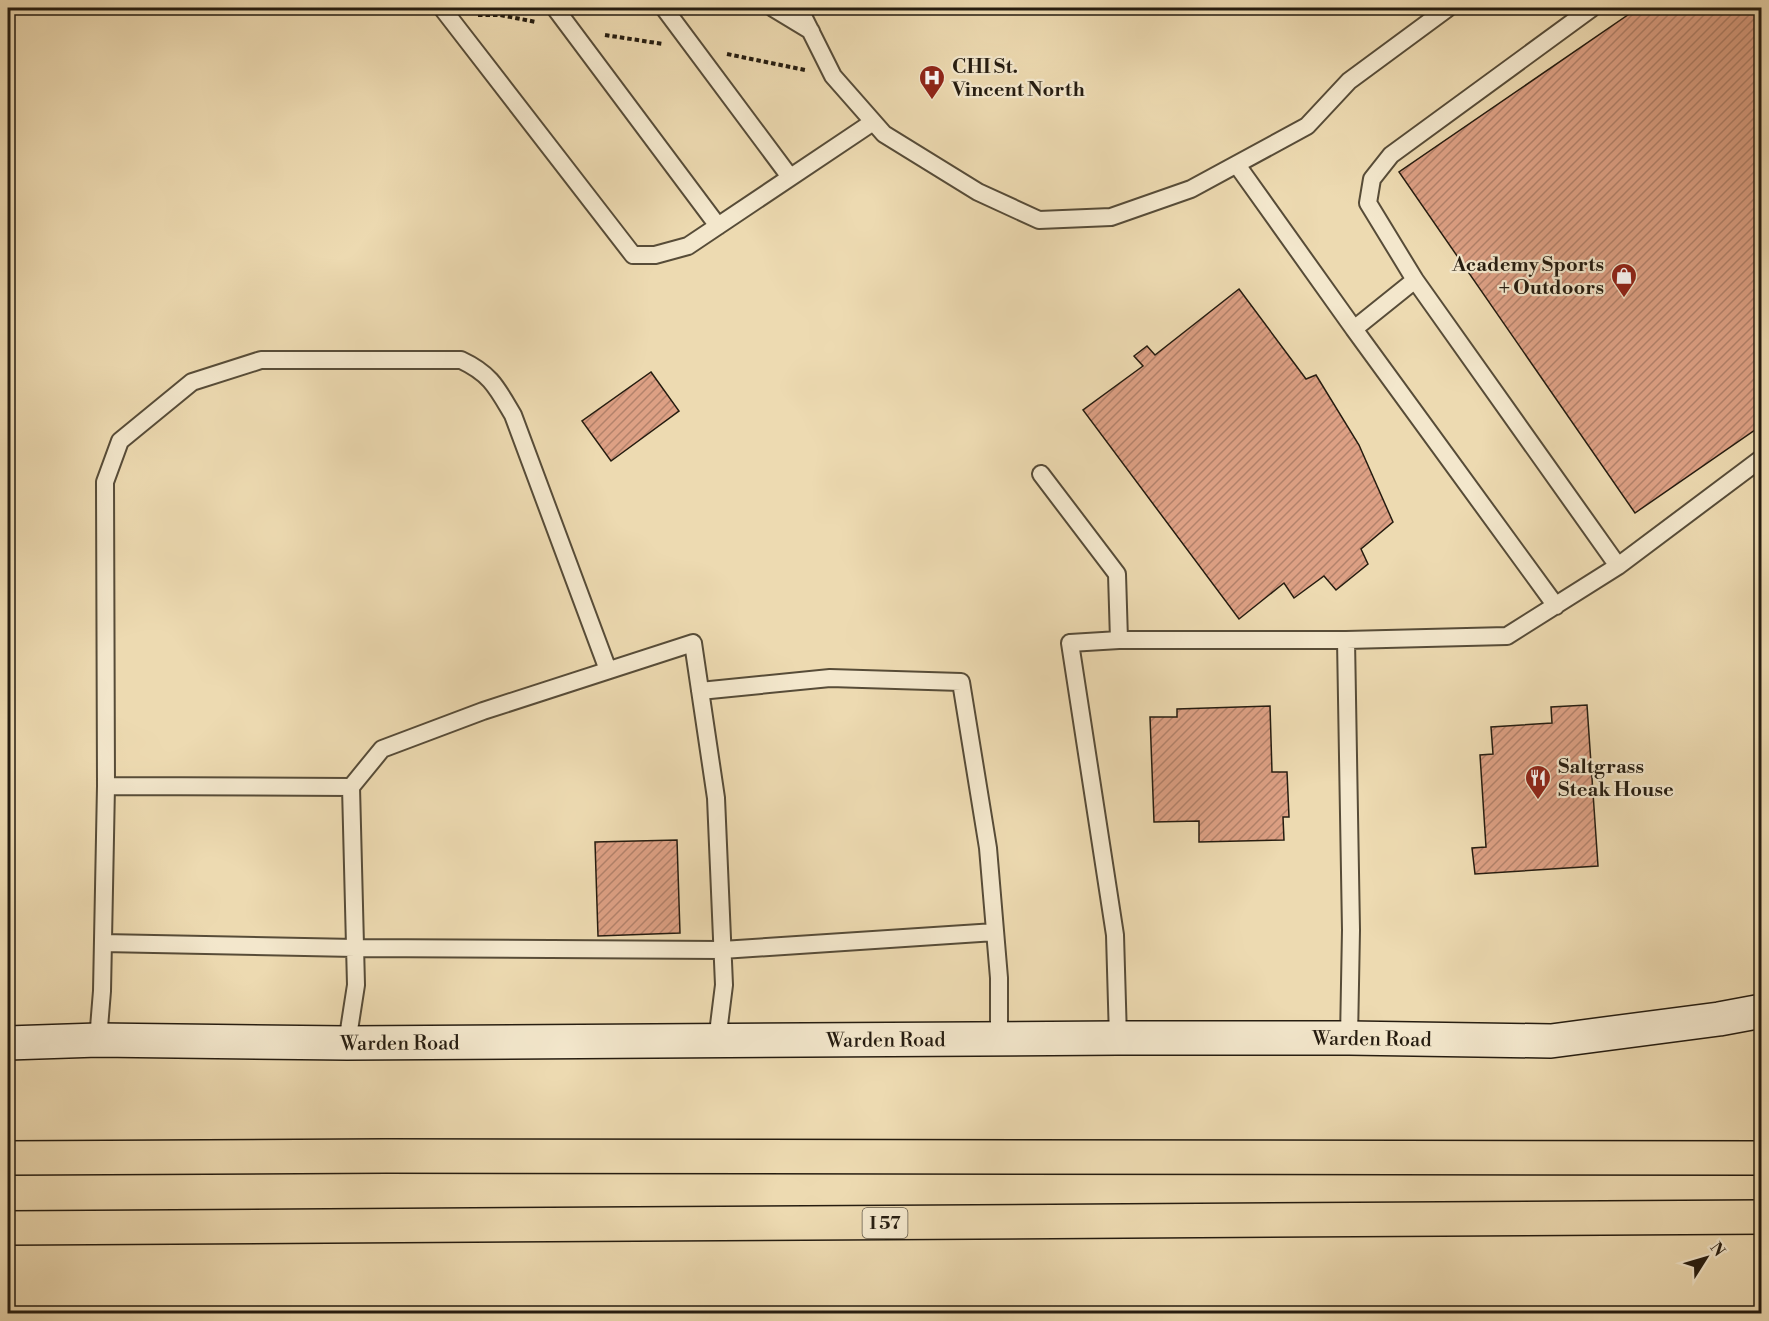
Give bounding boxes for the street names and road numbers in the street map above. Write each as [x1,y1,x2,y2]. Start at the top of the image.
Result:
street label: Warden Road [1311,1027,1432,1053]
street label: Warden Road [825,1028,946,1054]
street label: Warden Road [339,1031,460,1057]
road number: I 57 [862,1208,908,1238]

